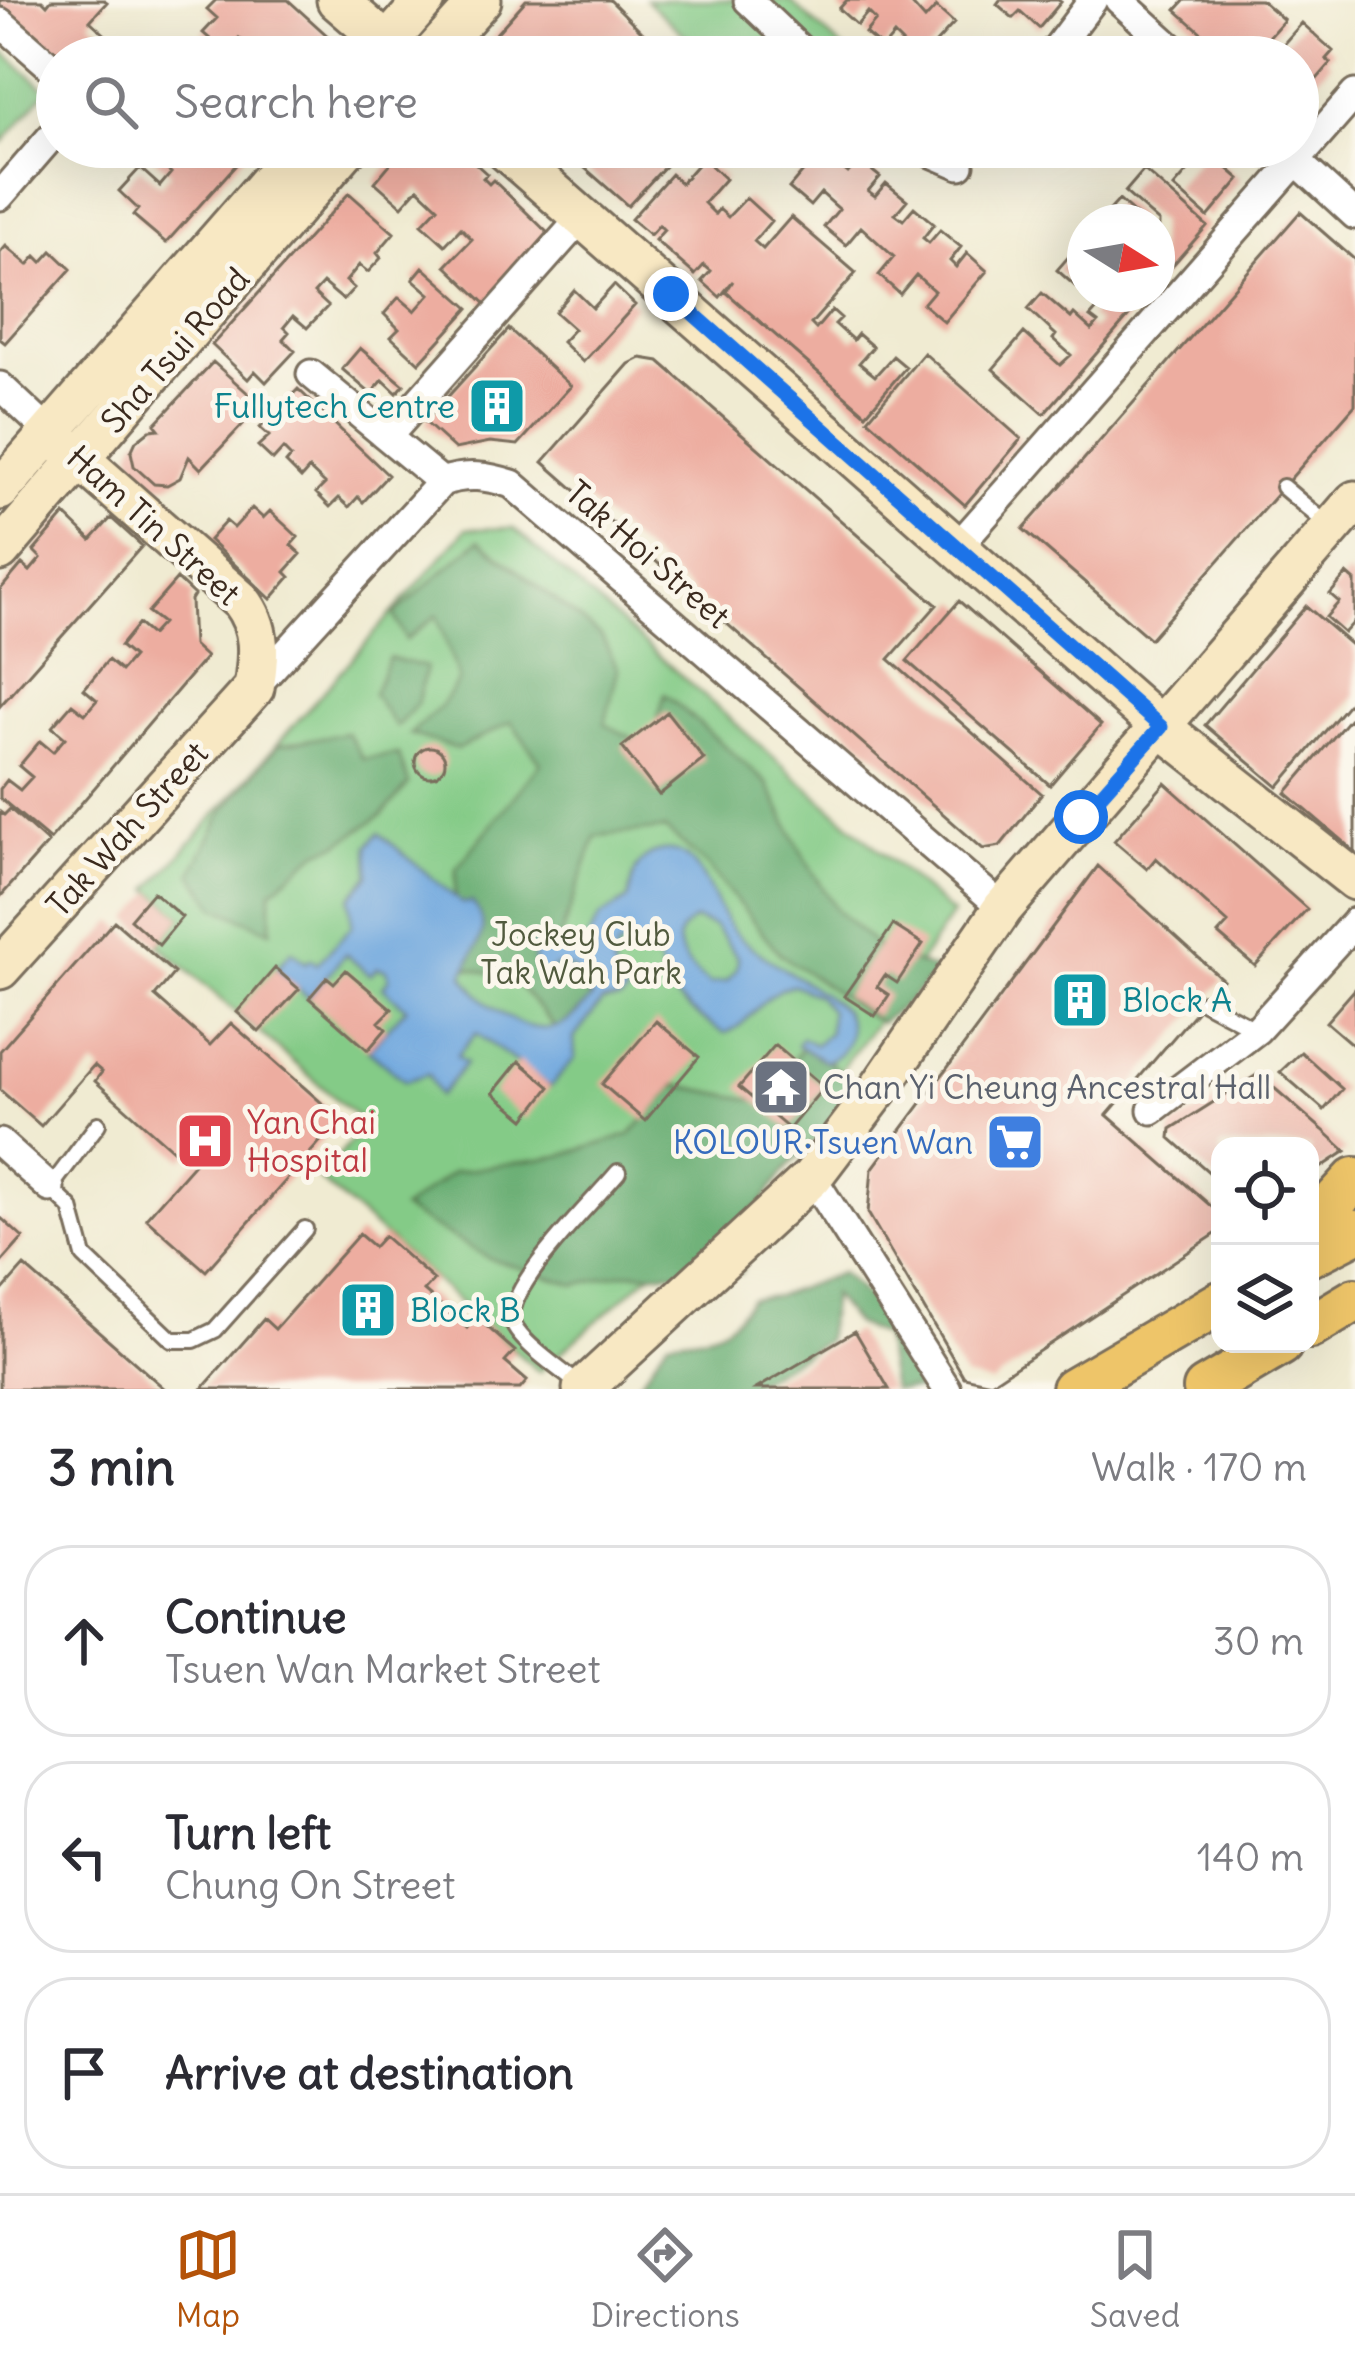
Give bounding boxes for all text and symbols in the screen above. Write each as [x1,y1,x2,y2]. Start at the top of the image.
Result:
search box [36,36,1319,168]
icon: search [78,69,144,135]
text: Search here [174,74,418,130]
north arrow [1067,204,1175,312]
street label: Sha Tsui Road [92,259,258,441]
route end [644,267,698,321]
building icon: Fullytech Centre [466,375,528,437]
place label: Fullytech Centre [214,385,455,427]
street label: Ham Tin Street [59,436,249,614]
street label: Tak Hoi Street [557,471,739,637]
street label: Tak Wah Street [37,733,217,925]
route start [1054,790,1108,844]
park label: Jockey Club Tak Wah Park [480,913,682,993]
building icon: Block A [1049,969,1111,1031]
place label: Block A [1122,979,1232,1021]
temple icon: Chan Yi Cheung Ancestral Hall [750,1056,812,1118]
place label: Chan Yi Cheung Ancestral Hall [823,1066,1271,1108]
place label: Yan Chai Hospital [247,1101,376,1181]
hospital icon: Yan Chai Hospital [174,1110,236,1172]
supermarket icon: KOLOUR‧Tsuen Wan [984,1111,1046,1173]
place label: KOLOUR‧Tsuen Wan [673,1121,973,1163]
map controls [1211,1137,1319,1353]
button: locate [1211,1137,1319,1245]
button: layers [1211,1245,1319,1353]
building icon: Block B [337,1279,399,1341]
place label: Block B [410,1289,521,1331]
text: 3 min [48,1435,175,1499]
text: Walk · 170 m [1091,1443,1307,1492]
text: Continue [165,1589,347,1645]
icon: ahead [51,1608,117,1674]
text: 30 m [1213,1617,1304,1666]
text: Tsuen Wan Market Street [165,1645,601,1694]
text: Turn left [165,1805,331,1861]
icon: left [51,1824,117,1890]
text: 140 m [1197,1833,1304,1882]
text: Chung On Street [165,1861,456,1910]
icon: arrive [51,2040,117,2106]
text: Arrive at destination [165,2045,574,2101]
tab: Map [175,2222,241,2336]
tab: Directions [591,2222,740,2336]
tab: Saved [1090,2222,1180,2336]

